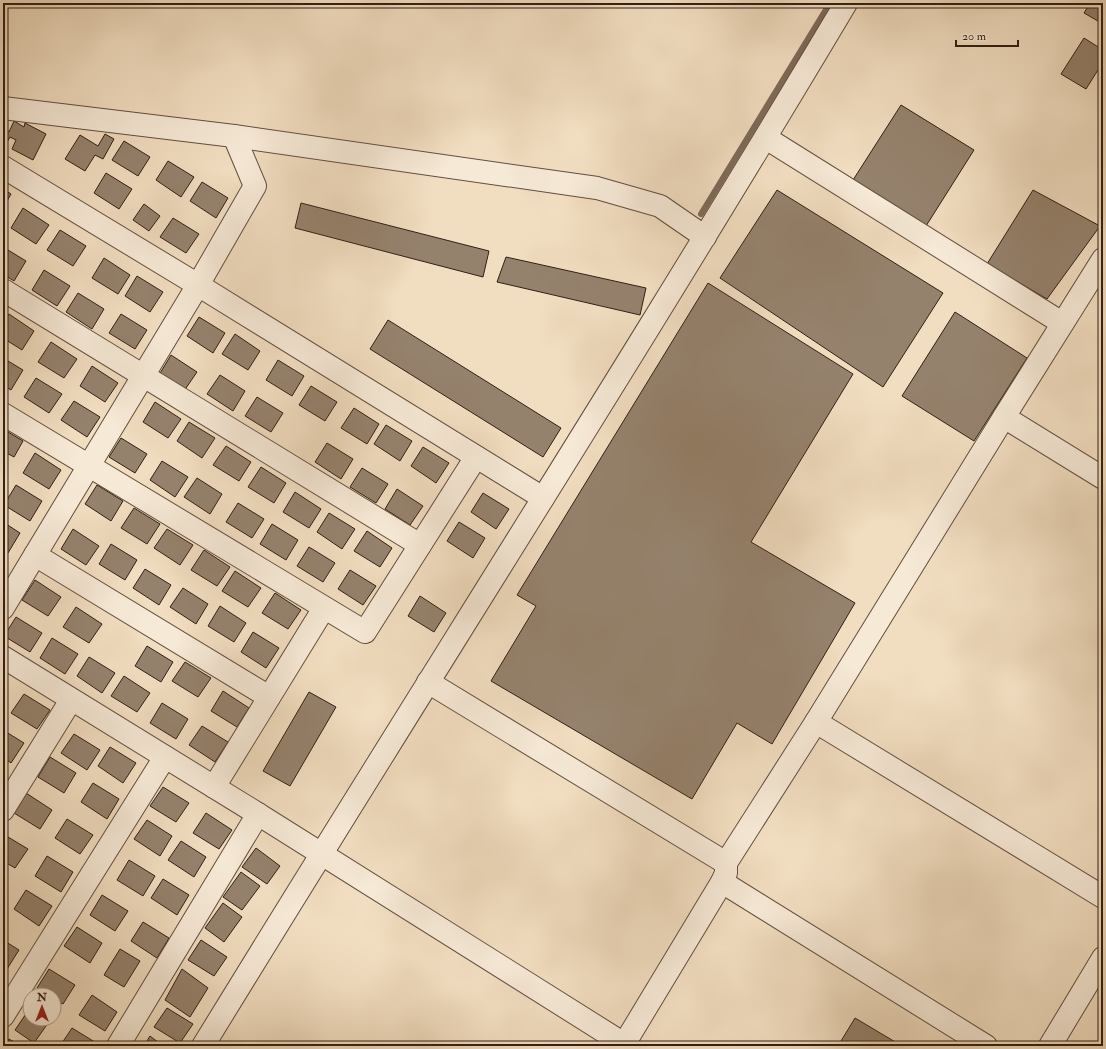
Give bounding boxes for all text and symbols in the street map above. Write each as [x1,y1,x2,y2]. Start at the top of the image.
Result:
scale bar [956,22,1018,48]
text: 20 m [962,29,987,44]
north arrow [22,987,62,1027]
text: N [36,991,48,1004]

